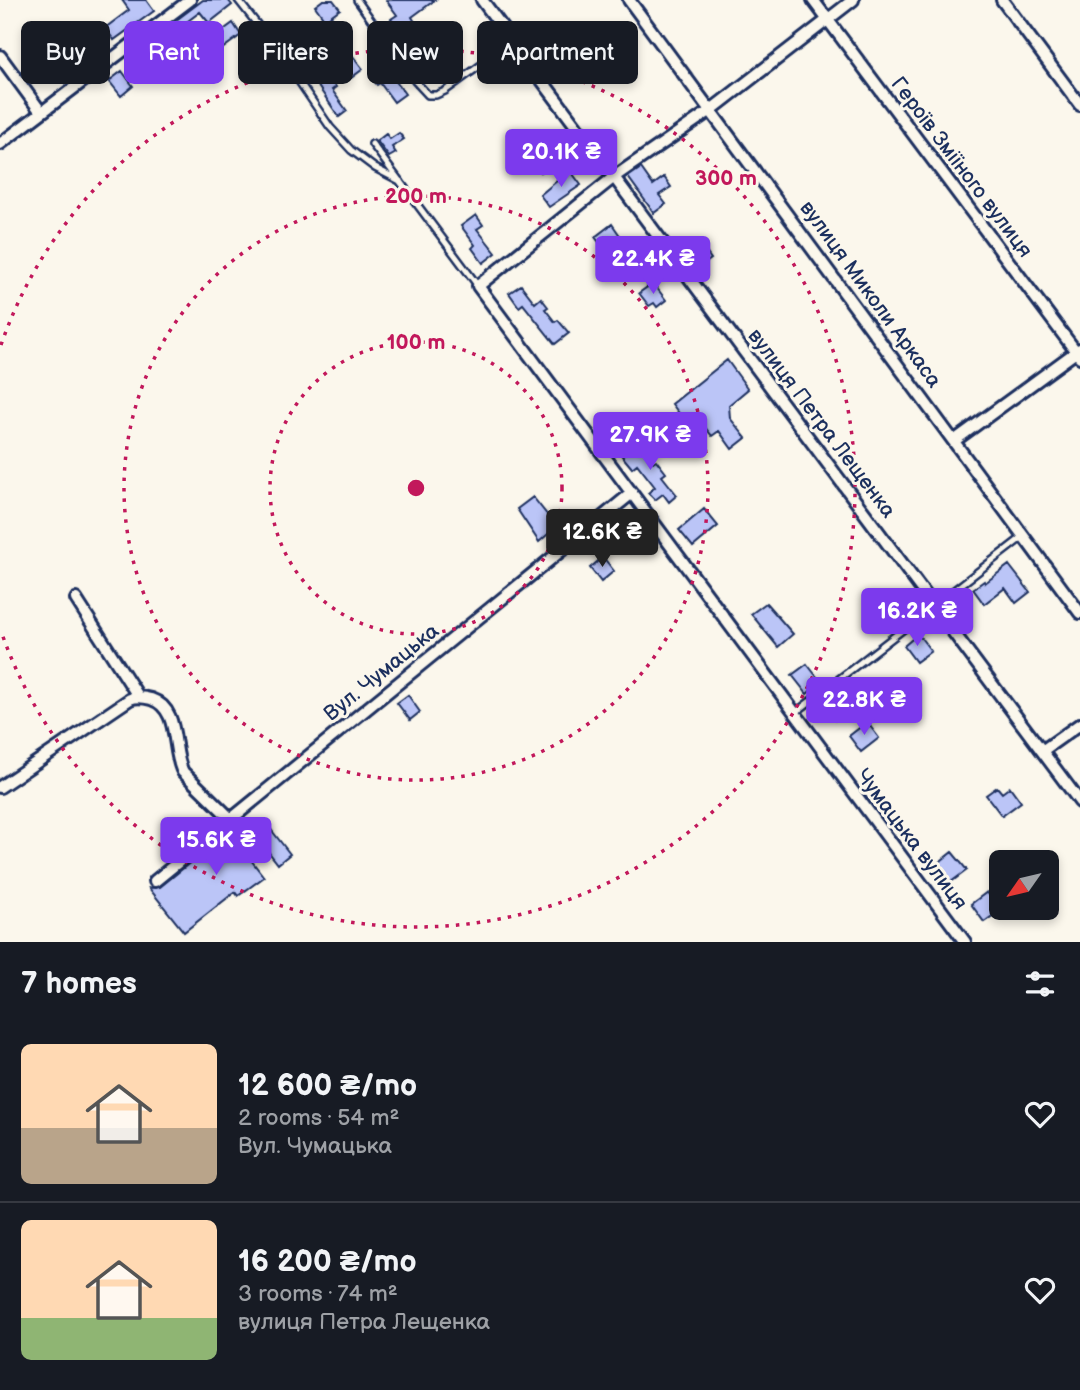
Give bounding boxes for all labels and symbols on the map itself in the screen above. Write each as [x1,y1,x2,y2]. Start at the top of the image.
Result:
street label: Героїв Зміїного вулиця [886,72,1038,262]
pin: 20.1K ₴ [496,130,626,189]
text: 300 m [695,166,757,191]
text: 200 m [385,184,447,209]
street label: вулиця Миколи Аркаса [794,196,947,393]
pin: 22.4K ₴ [588,236,718,296]
street label: вулиця Петра Лещенка [742,324,901,523]
text: 100 m [387,330,445,355]
pin: 27.9K ₴ [585,412,715,472]
centre of rings [404,476,428,500]
pin: 12.6K ₴ [537,510,667,569]
pin: 16.2K ₴ [852,588,982,648]
street label: Вул. Чумацька [319,618,444,726]
pin: 22.8K ₴ [799,678,929,737]
street label: Чумацька вулиця [850,764,973,915]
pin: 15.6K ₴ [151,818,281,877]
north arrow [989,850,1059,920]

